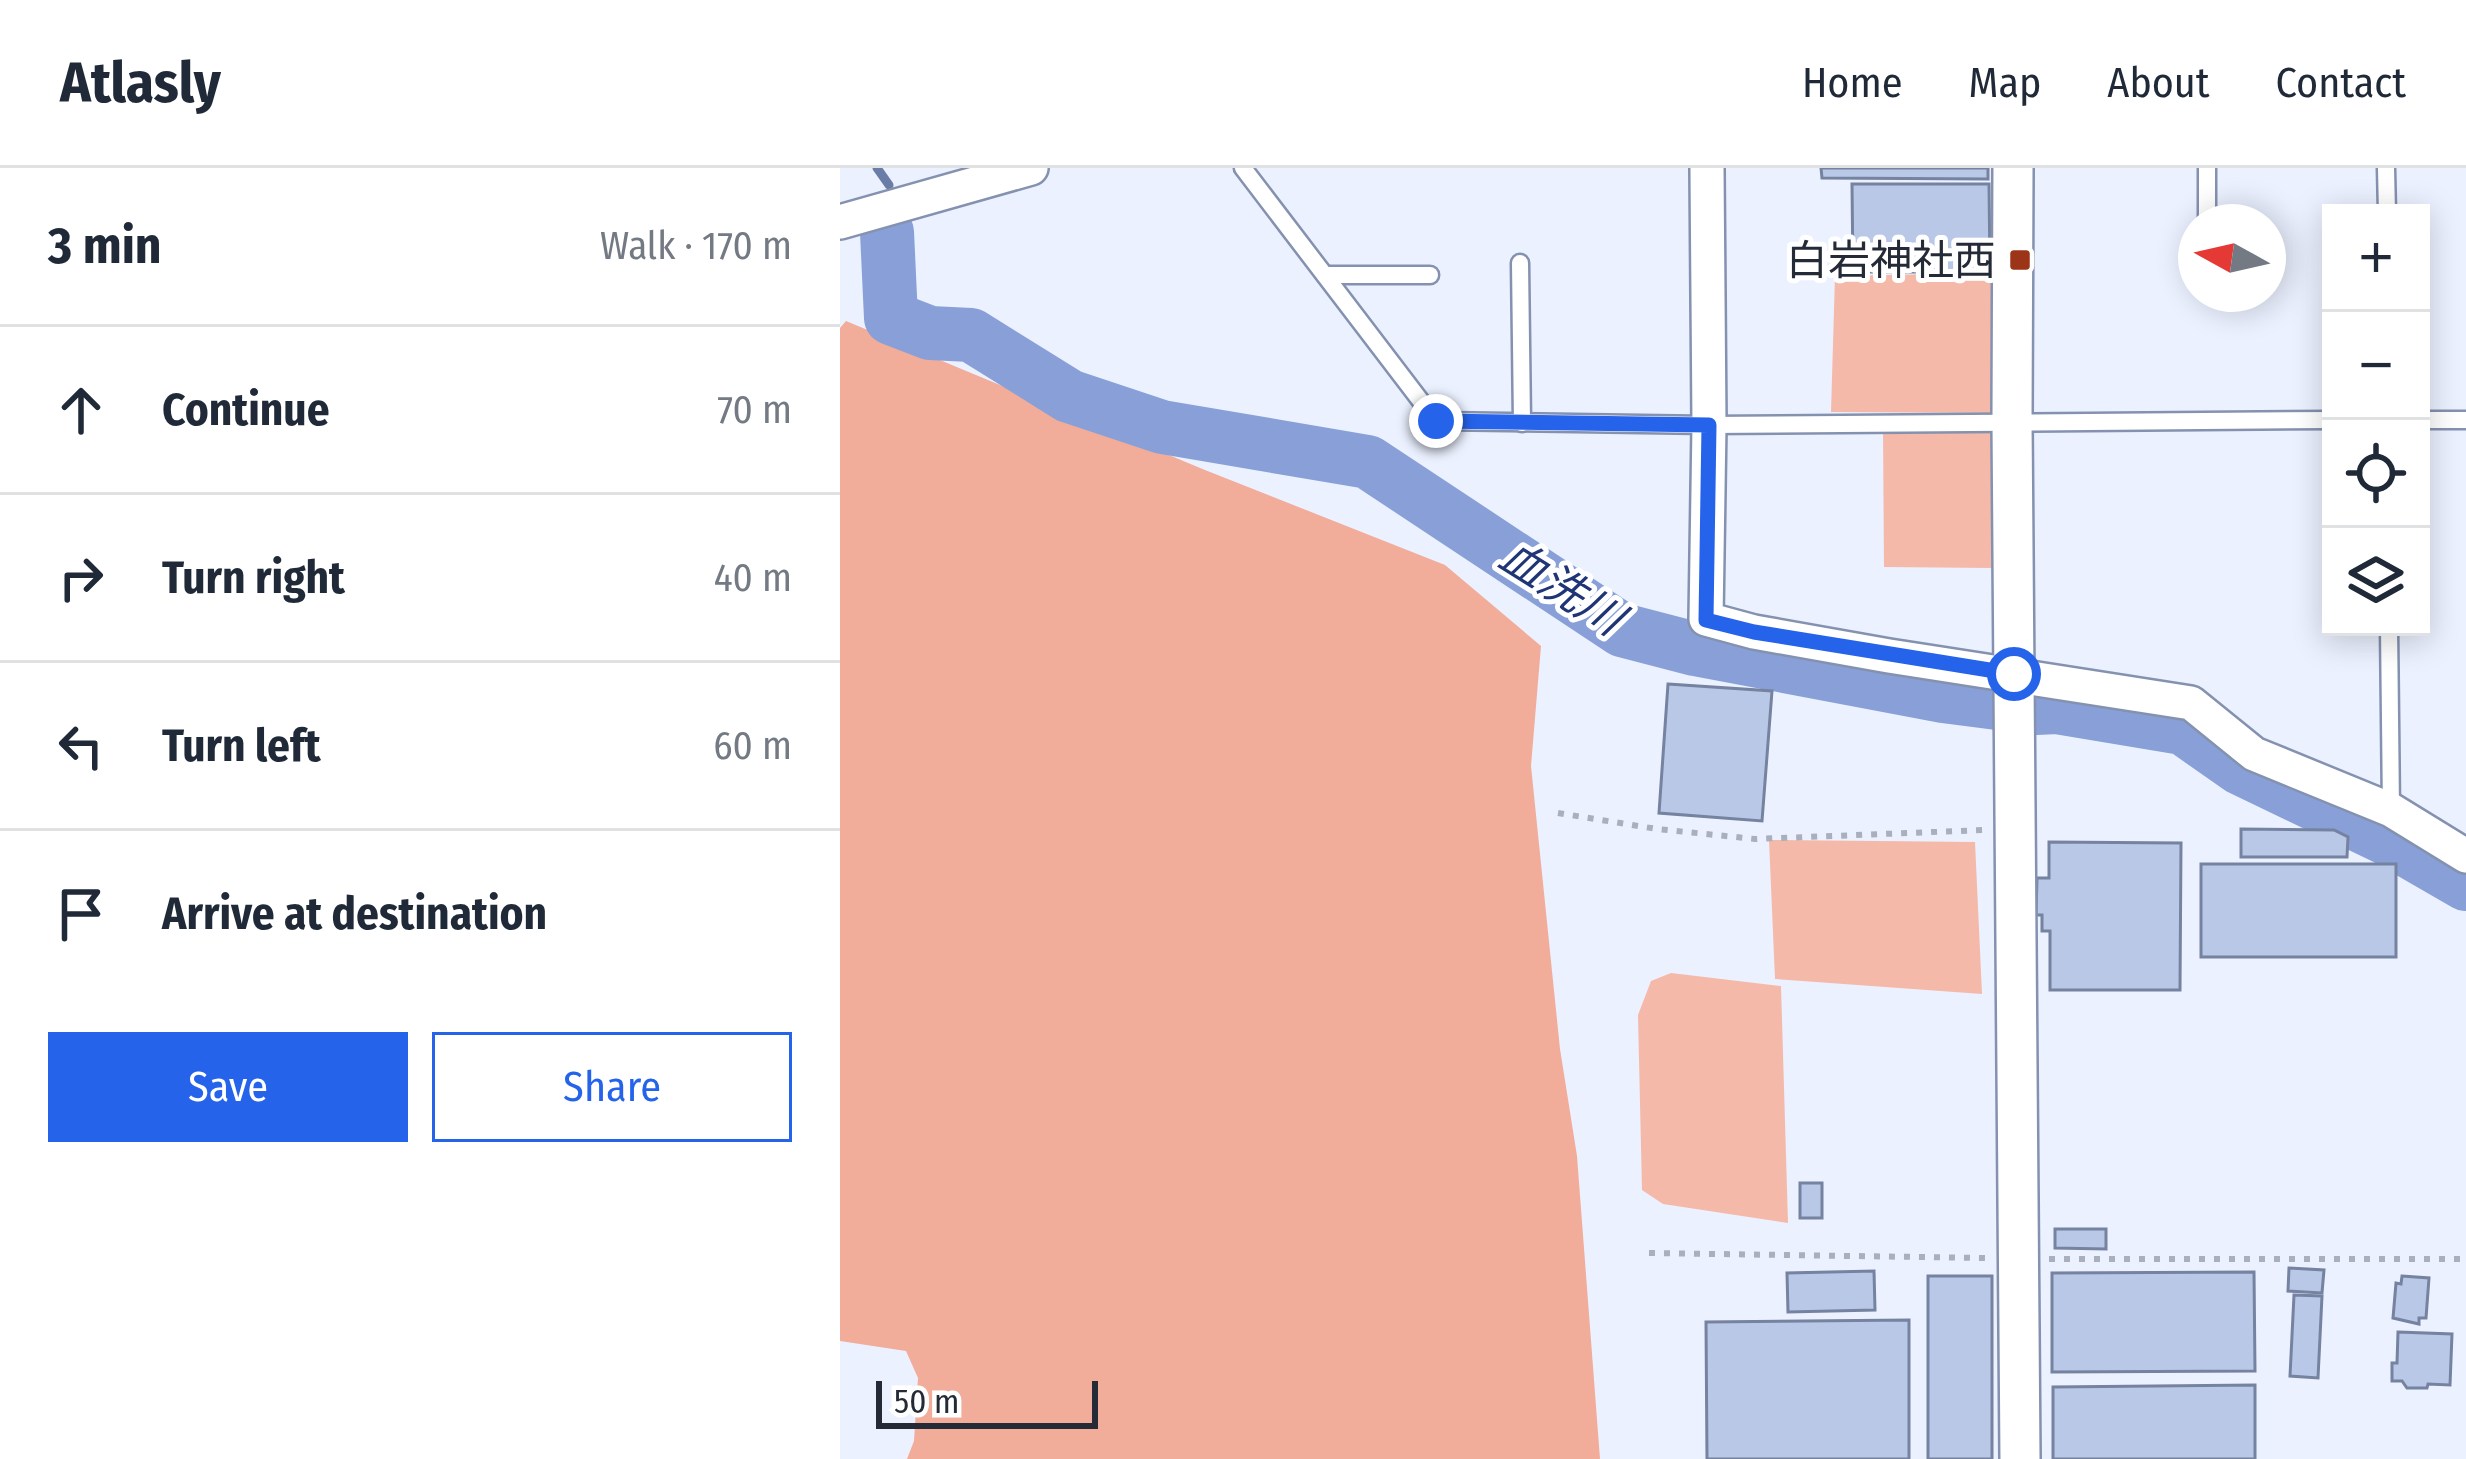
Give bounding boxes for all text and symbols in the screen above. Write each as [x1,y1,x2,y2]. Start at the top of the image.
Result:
text: Atlasly [60,49,221,117]
text: Home [1802,58,1903,108]
text: Map [1969,58,2041,108]
text: About [2107,58,2210,108]
text: Contact [2276,58,2406,108]
north arrow [2178,204,2286,312]
map controls [2322,204,2430,636]
button: + [2322,204,2430,312]
text: 3 min [48,215,162,277]
text: Walk · 170 m [600,223,792,269]
place label: 白岩神社西 [1786,236,1996,286]
marker: 白岩神社西 [2007,247,2033,273]
button: − [2322,312,2430,420]
icon: ahead [48,377,114,443]
text: Continue [162,383,330,437]
text: 70 m [717,387,792,433]
route end [1409,394,1463,448]
button: locate [2322,420,2430,528]
button: layers [2322,528,2430,636]
water label: 血洗川 [1490,529,1636,649]
icon: right [48,545,114,611]
text: Turn right [162,551,345,605]
text: 40 m [714,555,792,601]
route start [1987,647,2041,701]
icon: left [48,713,114,779]
text: Turn left [162,719,321,773]
text: 60 m [713,723,792,769]
icon: arrive [48,881,114,947]
text: Arrive at destination [162,887,547,941]
button: Save [48,1032,408,1142]
button: Share [432,1032,792,1142]
scale bar [876,1375,1098,1428]
text: 50 m [894,1382,959,1422]

